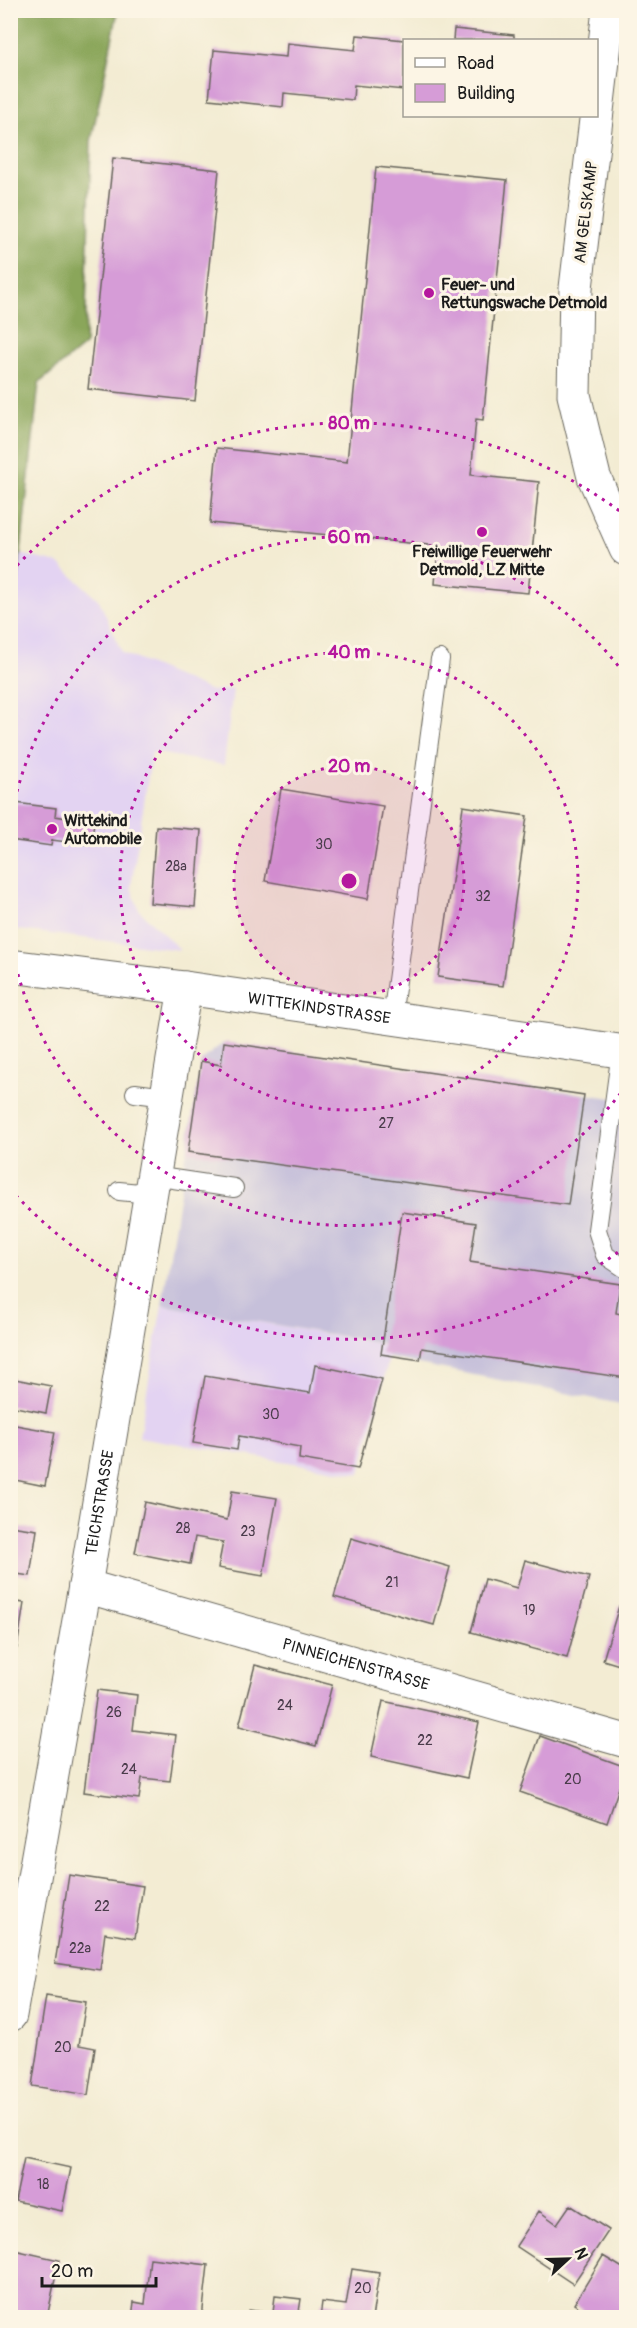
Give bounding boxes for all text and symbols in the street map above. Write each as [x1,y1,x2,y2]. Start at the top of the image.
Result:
legend [403,39,598,117]
text: Road [457,52,494,75]
text: Building [457,82,515,105]
street label: AM GELSKAMP [570,160,602,264]
place label: Feuer- und Rettungswache Detmold [441,275,608,313]
marker: Feuer- und Rettungswache Detmold [422,286,436,300]
text: 80 m [328,412,370,435]
marker: Freiwillige Feuerwehr Detmold, LZ Mitte [475,525,489,539]
text: 60 m [328,526,370,549]
place label: Freiwillige Feuerwehr Detmold, LZ Mitte [412,542,552,580]
text: 40 m [328,641,370,664]
text: 20 m [328,755,370,778]
place label: Wittekind Automobile [64,811,143,849]
marker: Wittekind Automobile [45,822,59,836]
house number: 30 [315,836,333,853]
house number: 28a [165,858,187,875]
centre of rings [339,871,359,891]
house number: 32 [475,888,491,905]
street label: WITTEKINDSTRASSE [246,988,392,1029]
house number: 27 [378,1115,394,1132]
house number: 30 [262,1406,280,1423]
street label: TEICHSTRASSE [81,1449,119,1557]
house number: 28 [176,1520,190,1537]
house number: 23 [240,1523,256,1540]
house number: 21 [385,1574,399,1591]
house number: 19 [523,1602,535,1619]
street label: PINNEICHENSTRASSE [280,1634,432,1695]
house number: 24 [277,1697,293,1714]
house number: 26 [106,1704,122,1721]
house number: 22 [417,1732,433,1749]
house number: 24 [121,1761,137,1778]
house number: 20 [564,1771,582,1788]
house number: 22 [94,1898,110,1915]
house number: 22a [69,1940,91,1957]
house number: 20 [54,2039,72,2056]
house number: 18 [37,2176,49,2193]
north arrow [538,2229,598,2289]
text: N [570,2245,592,2263]
scale bar [42,2250,156,2288]
text: 20 m [51,2260,93,2283]
house number: 20 [354,2280,372,2297]

